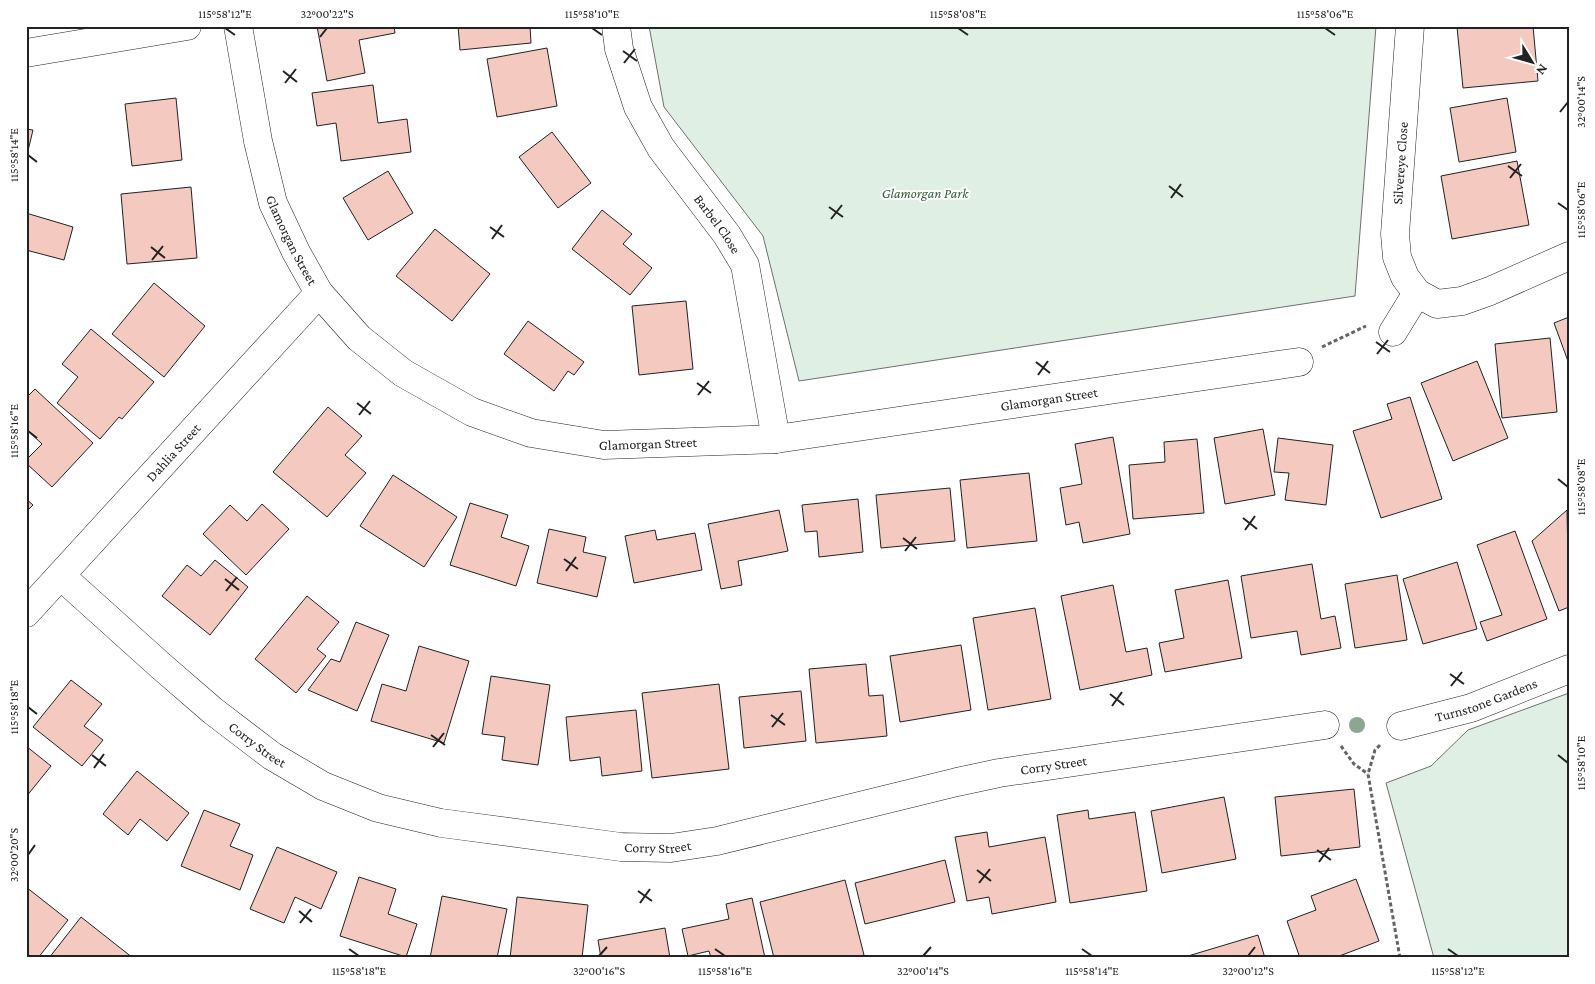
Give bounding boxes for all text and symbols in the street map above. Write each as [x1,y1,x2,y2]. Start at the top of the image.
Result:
text: 115°58'12"E [198,7,252,21]
text: 32°00'22"S [300,7,354,21]
text: 115°58'10"E [565,7,620,21]
text: 115°58'08"E [930,7,987,21]
text: 115°58'06"E [1297,7,1354,21]
north arrow [1508,38,1558,88]
text: N [1533,61,1552,79]
text: 32°00'14"S [1574,76,1588,128]
street label: Silvereye Close [1389,121,1411,205]
text: 115°58'14"E [7,128,21,182]
text: 115°58'06"E [1574,181,1588,238]
park label: Glamorgan Park [882,185,969,201]
street label: Barbel Close [691,191,744,256]
street label: Glamorgan Street [263,194,321,288]
street label: Glamorgan Street [999,384,1099,414]
text: 115°58'16"E [7,404,21,458]
street label: Dahlia Street [143,420,204,484]
street label: Glamorgan Street [598,434,698,454]
text: 115°58'08"E [1574,458,1588,515]
street label: Turnstone Gardens [1433,675,1539,725]
text: 115°58'18"E [7,679,21,734]
street label: Corry Street [226,718,289,771]
text: 115°58'10"E [1574,735,1588,790]
street label: Corry Street [1019,752,1088,778]
text: 32°00'20"S [7,827,21,882]
street label: Corry Street [624,837,693,856]
text: 115°58'18"E [332,964,387,978]
text: 32°00'16"S [573,964,625,978]
text: 115°58'16"E [698,964,752,978]
text: 32°00'14"S [897,964,949,978]
text: 115°58'14"E [1065,964,1119,978]
text: 32°00'12"S [1222,964,1274,978]
text: 115°58'12"E [1431,964,1485,978]

